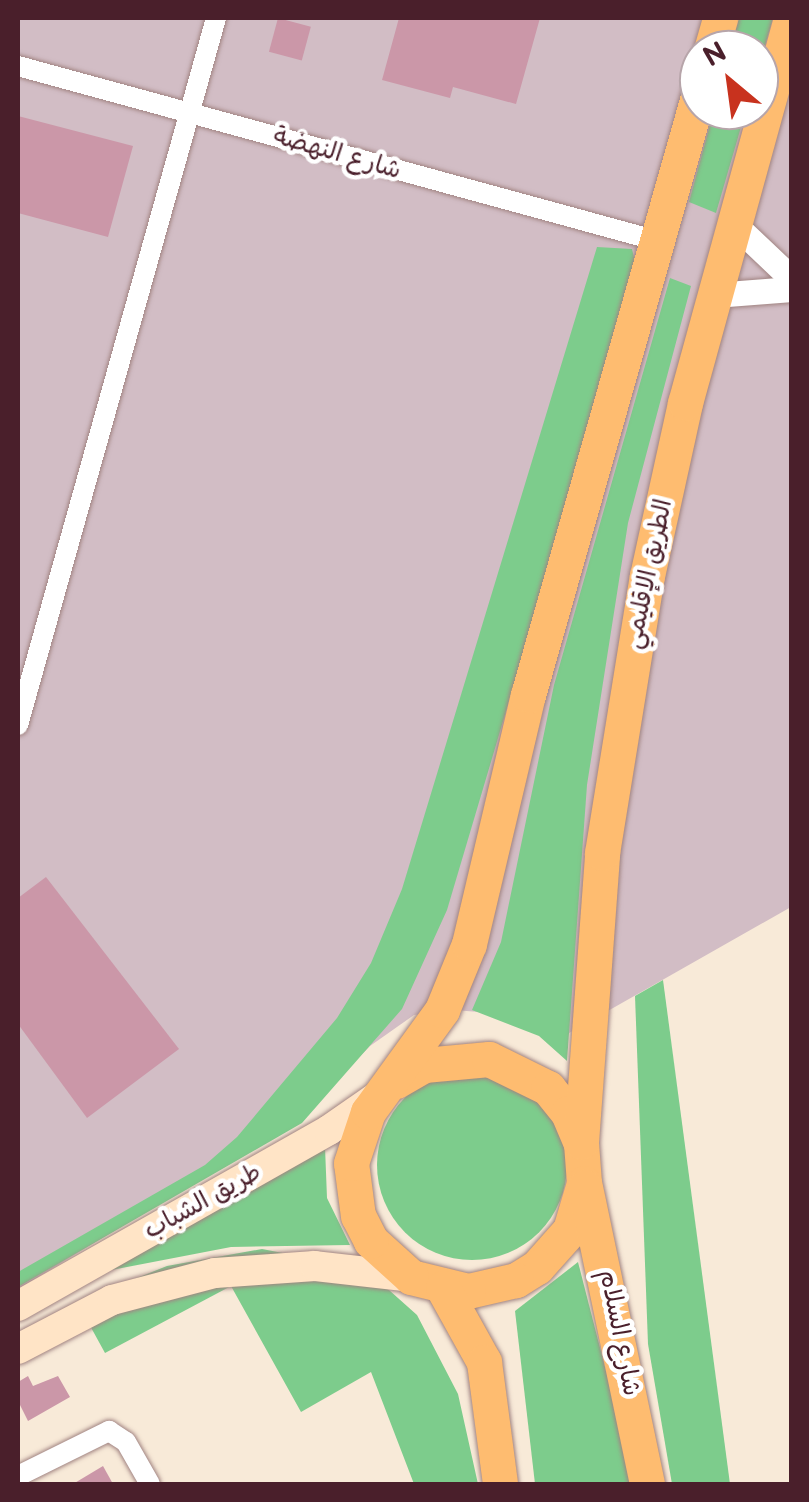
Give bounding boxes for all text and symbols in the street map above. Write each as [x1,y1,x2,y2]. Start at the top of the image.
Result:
north arrow [679,30,779,130]
text: N [698,36,732,75]
street label: شارع النهضة [270,121,404,187]
street label: الطريق الإقليمي [619,496,679,652]
street label: طريق الشباب [139,1158,267,1246]
street label: شارع السلام [592,1267,646,1399]

